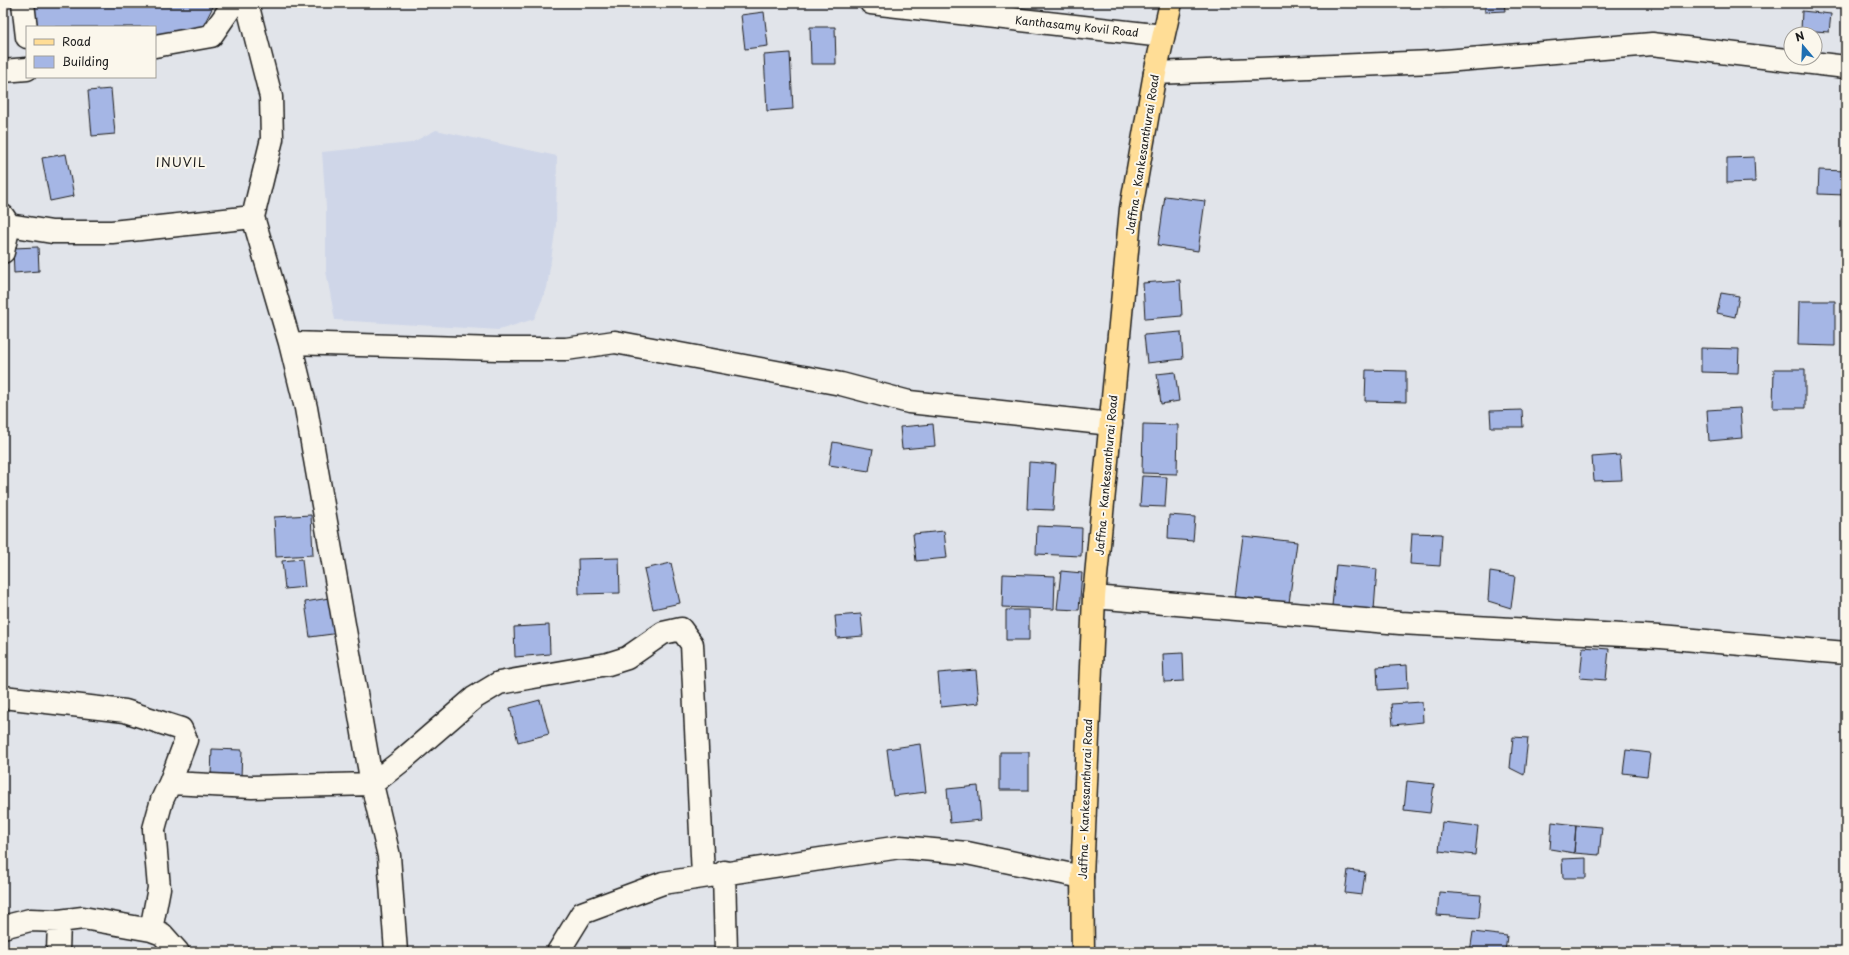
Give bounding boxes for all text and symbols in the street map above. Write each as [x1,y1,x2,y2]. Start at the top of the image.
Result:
street label: Kanthasamy Kovil Road [1014,11,1140,41]
legend [26,26,156,78]
north arrow [1783,26,1823,66]
text: N [1793,27,1807,46]
text: Road [62,32,91,50]
text: Building [62,52,109,70]
street label: Jaffna - Kankesanthurai Road [1121,73,1163,235]
district label: INUVIL [156,152,206,171]
street label: Jaffna - Kankesanthurai Road [1091,394,1121,556]
street label: Jaffna - Kankesanthurai Road [1074,718,1096,880]

